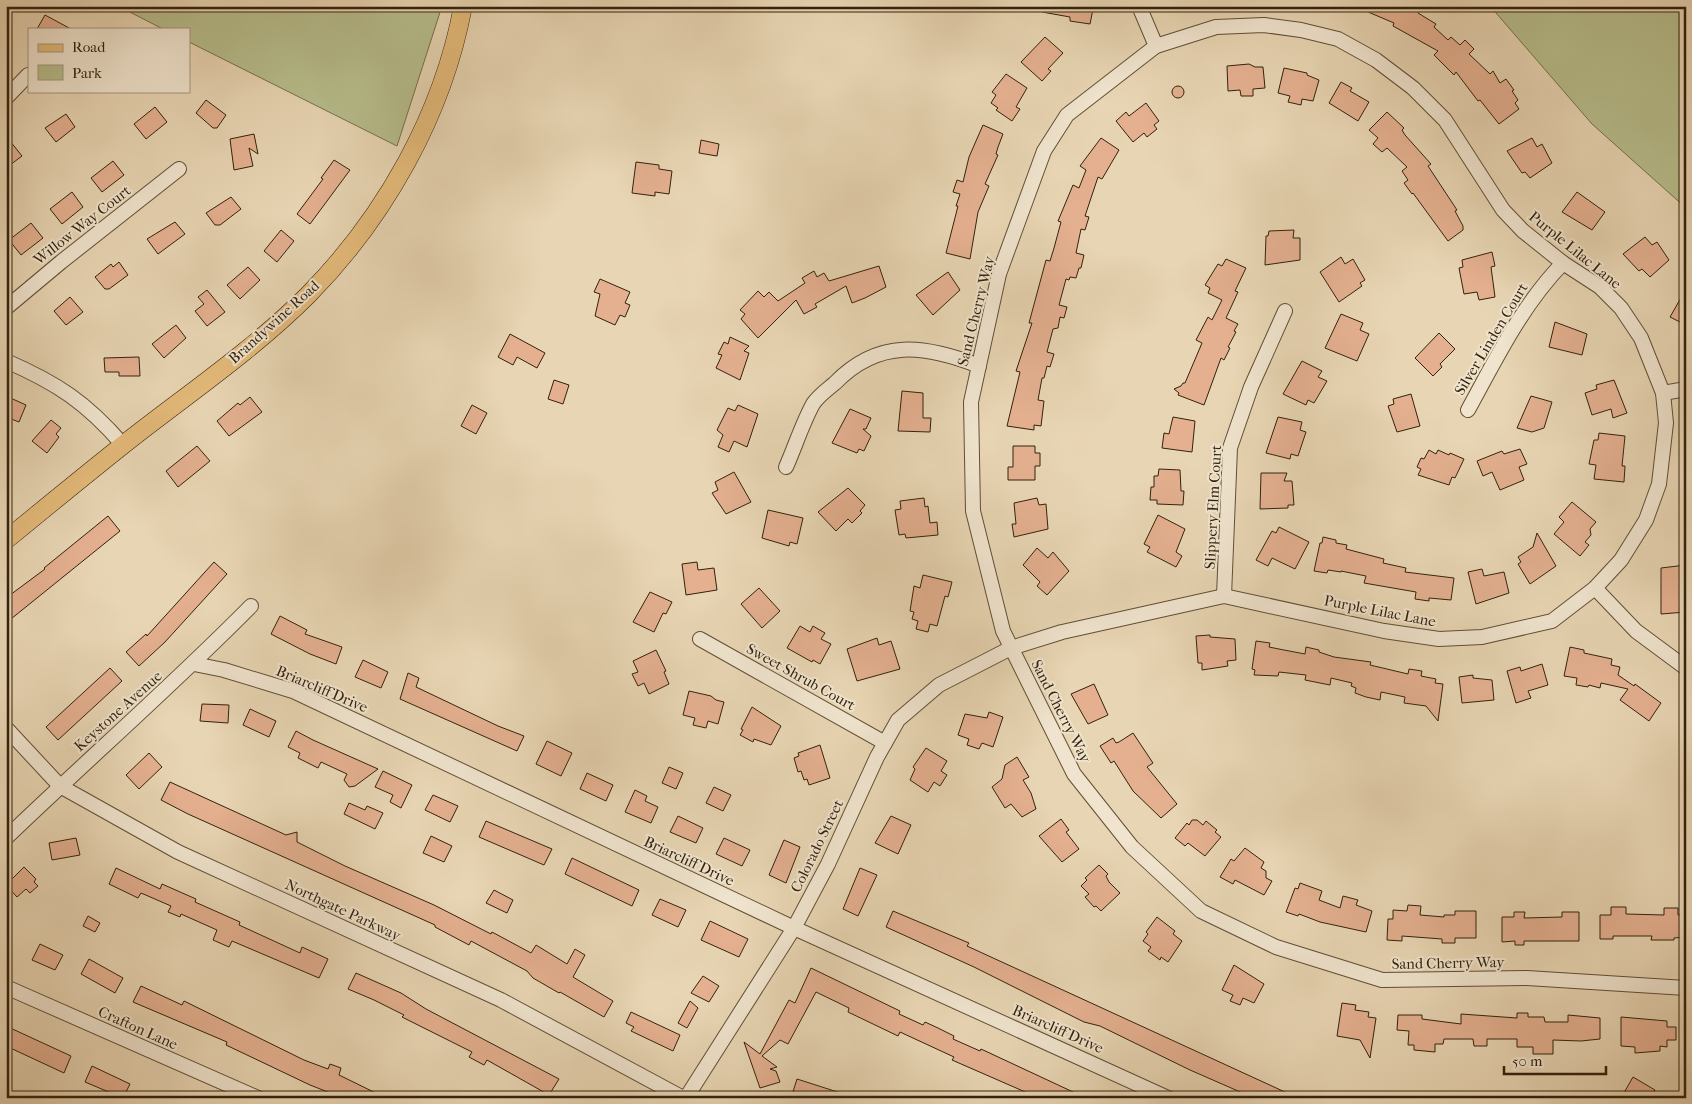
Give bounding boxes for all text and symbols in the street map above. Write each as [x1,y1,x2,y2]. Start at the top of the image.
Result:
legend [28,28,190,92]
text: Road [72,38,106,56]
text: Park [72,64,102,82]
street label: Willow Way Court [29,181,135,269]
street label: Purple Lilac Lane [1525,207,1625,293]
street label: Sand Cherry Way [954,253,999,368]
street label: Brandywine Road [225,276,324,367]
street label: Silver Linden Court [1450,279,1532,398]
street label: Slippery Elm Court [1201,444,1225,570]
street label: Purple Lilac Lane [1323,591,1438,631]
street label: Sweet Shrub Court [743,640,859,715]
street label: Sand Cherry Way [1027,657,1095,766]
street label: Briarcliff Drive [274,662,371,717]
street label: Keystone Avenue [70,666,166,755]
street label: Colorado Street [787,796,848,895]
street label: Briarcliff Drive [641,832,738,890]
street label: Northgate Parkway [282,875,405,945]
street label: Sand Cherry Way [1391,953,1506,973]
street label: Briarcliff Drive [1010,1001,1107,1057]
street label: Crafton Lane [95,1002,181,1054]
scale bar [1504,1044,1607,1076]
text: 50 m [1512,1052,1543,1070]

